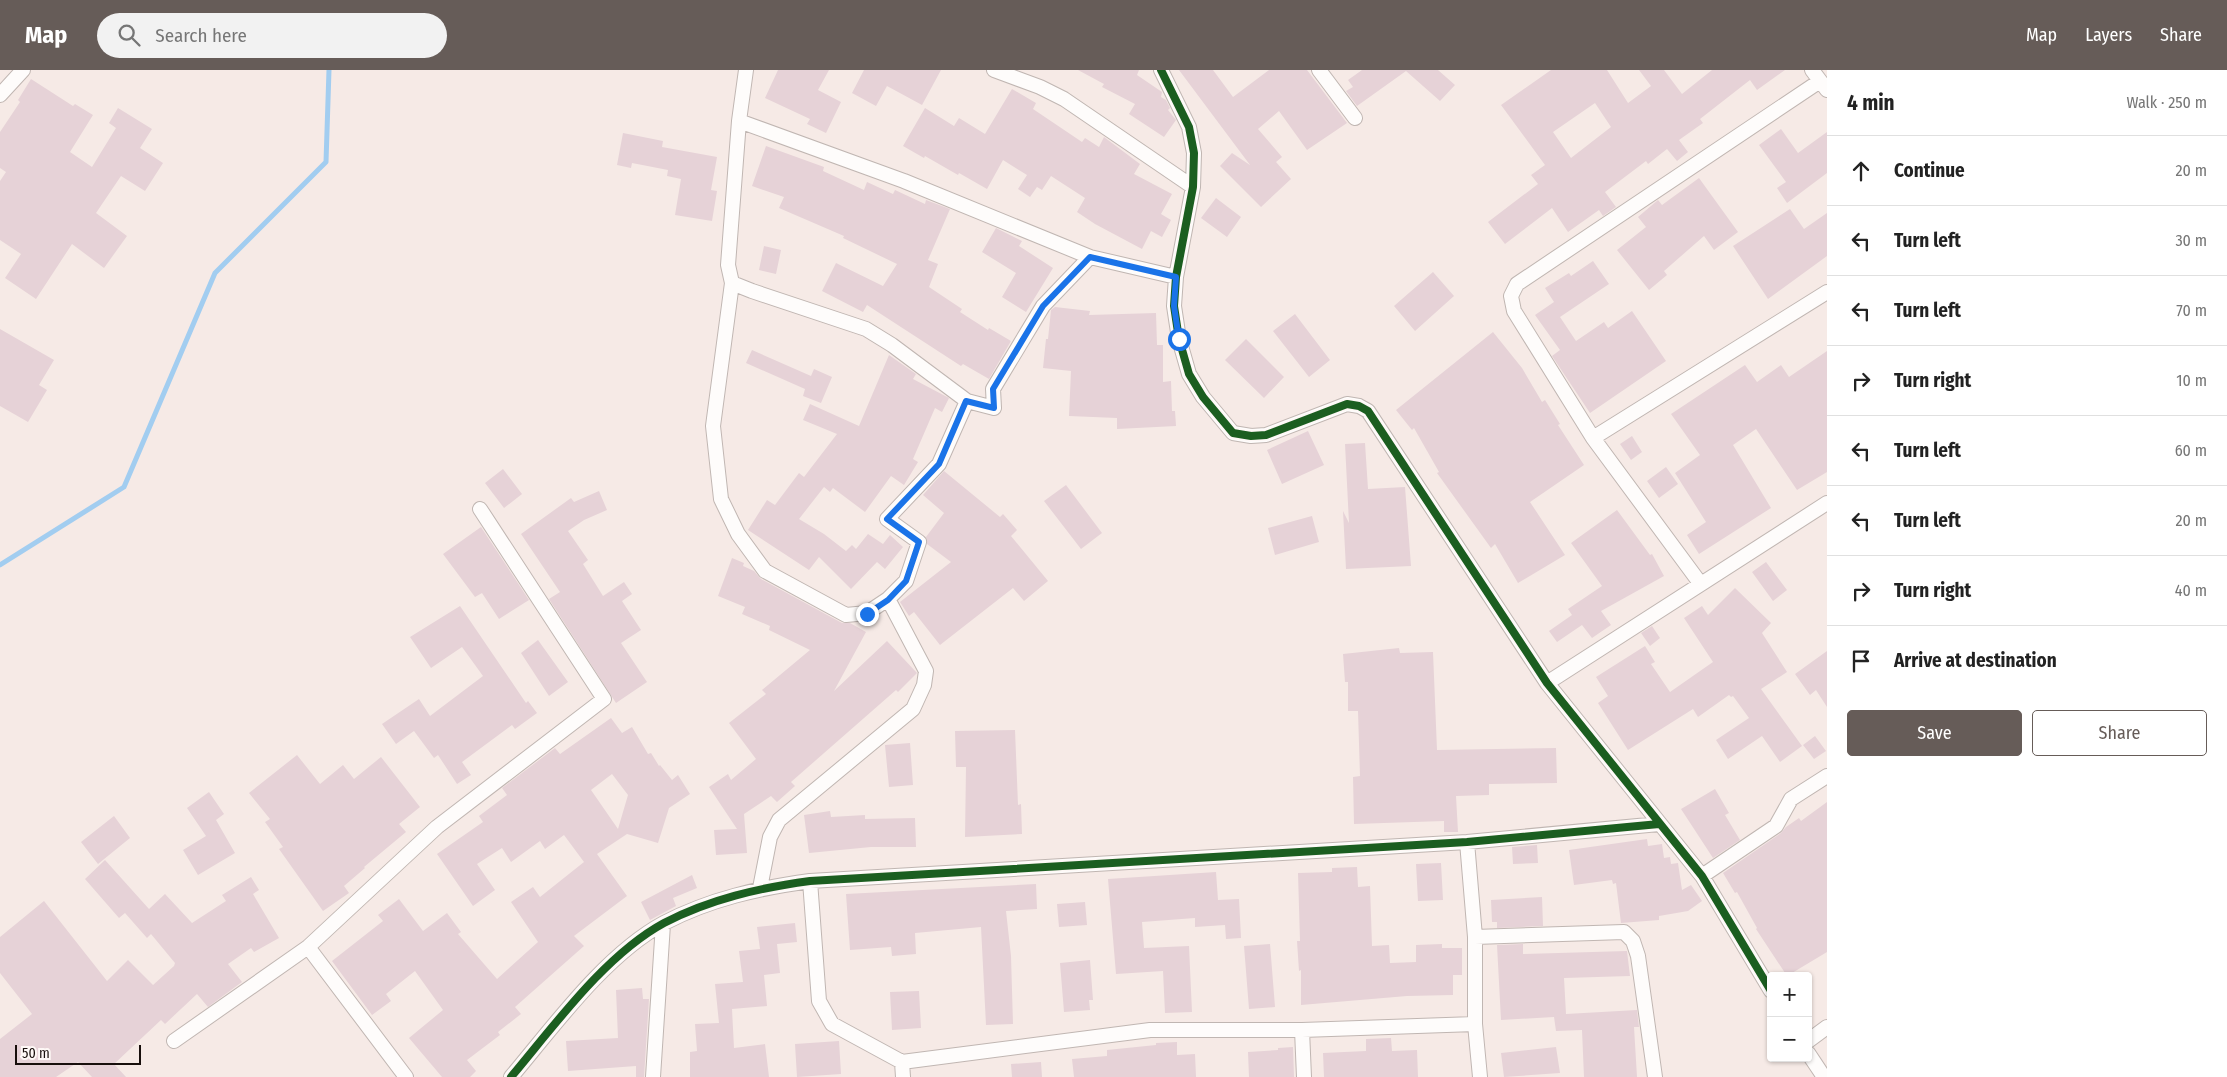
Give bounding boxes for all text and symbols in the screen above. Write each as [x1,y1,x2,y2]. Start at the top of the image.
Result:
search box [97,13,447,58]
text: Map [25,21,67,49]
icon: search [115,21,143,49]
text: Search here [155,24,247,47]
text: Map [2026,24,2057,46]
text: Layers [2085,24,2132,46]
text: Share [2160,24,2202,46]
text: 4 min [1847,90,1895,116]
text: Walk · 250 m [2126,93,2207,112]
icon: ahead [1847,157,1875,185]
text: Continue [1894,159,1965,182]
text: 20 m [2176,161,2207,180]
icon: left [1847,227,1875,255]
text: Turn left [1894,229,1961,252]
text: 30 m [2175,231,2207,250]
icon: left [1847,297,1875,325]
text: Turn left [1894,299,1961,322]
text: 70 m [2176,301,2207,320]
route start [1168,328,1191,351]
icon: right [1847,367,1875,395]
text: Turn right [1894,369,1971,392]
text: 10 m [2176,371,2207,390]
icon: left [1847,437,1875,465]
text: Turn left [1894,439,1961,462]
text: 60 m [2175,441,2207,460]
icon: left [1847,507,1875,535]
text: Turn left [1894,509,1961,532]
text: 20 m [2176,511,2207,530]
icon: right [1847,577,1875,605]
text: Turn right [1894,579,1971,602]
text: 40 m [2175,581,2207,600]
route end [856,603,879,626]
icon: arrive [1847,647,1875,675]
text: Arrive at destination [1894,649,2057,672]
button: Save [1847,710,2022,756]
button: Share [2032,710,2207,756]
map controls [1767,972,1812,1062]
button: + [1767,972,1812,1017]
button: − [1767,1017,1812,1062]
scale bar [15,1042,141,1065]
text: 50 m [22,1045,50,1062]

